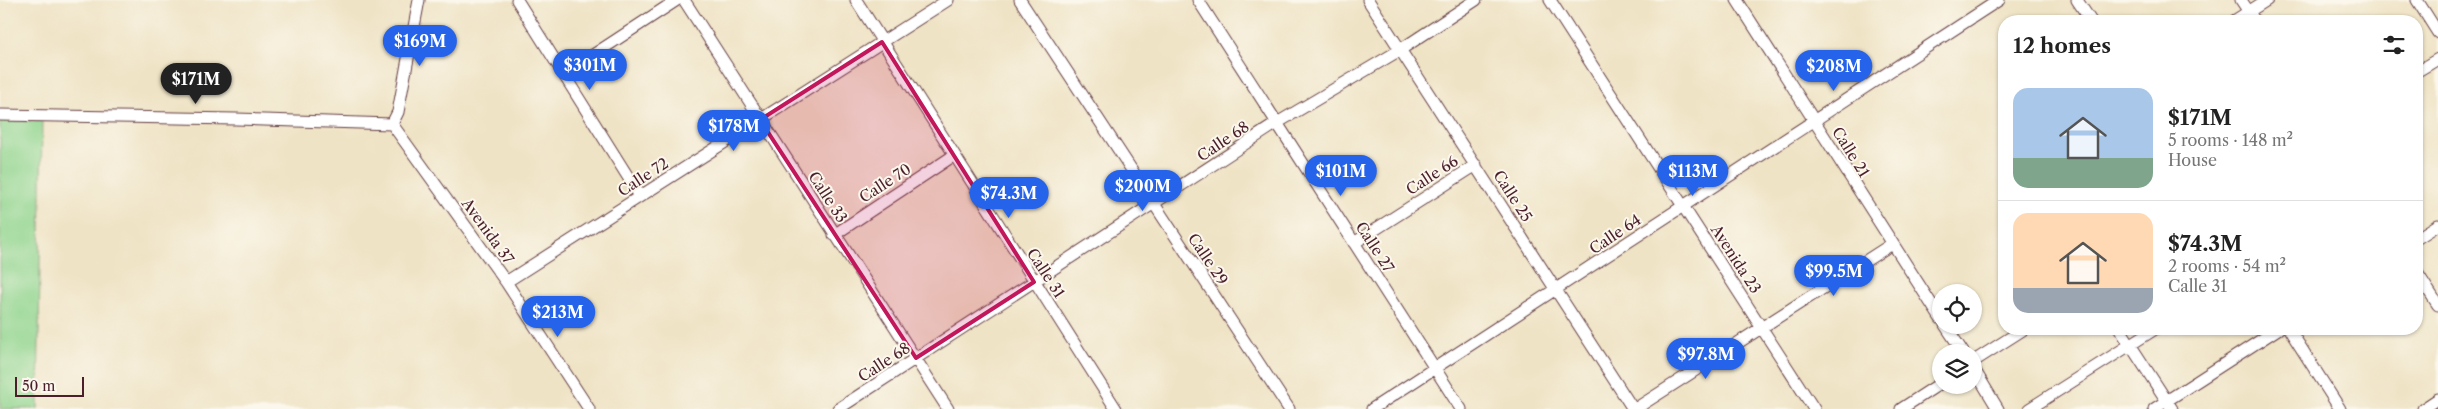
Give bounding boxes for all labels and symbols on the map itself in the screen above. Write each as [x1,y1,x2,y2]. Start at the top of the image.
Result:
pin: $169M [385,24,455,67]
pin: $301M [555,48,625,91]
pin: $208M [1799,49,1869,92]
pin: $171M [161,62,231,105]
pin: $178M [699,110,769,152]
street label: Calle 68 [1193,117,1253,165]
street label: Calle 21 [1828,123,1874,181]
street label: Calle 66 [1402,151,1462,199]
street label: Calle 72 [614,154,672,200]
pin: $101M [1306,154,1376,197]
pin: $113M [1658,154,1728,197]
street label: Calle 70 [856,159,914,207]
street label: Calle 25 [1489,167,1537,225]
street label: Calle 33 [804,168,852,226]
pin: $200M [1108,170,1178,212]
pin: $74.3M [968,176,1050,219]
street label: Avenida 37 [457,194,519,268]
street label: Calle 64 [1586,210,1644,258]
street label: Calle 27 [1352,218,1399,276]
street label: Avenida 23 [1706,220,1765,297]
street label: Calle 29 [1184,230,1232,288]
street label: Calle 31 [1023,245,1069,302]
pin: $99.5M [1793,254,1875,297]
pin: $213M [523,296,593,338]
street label: Calle 68 [854,338,914,386]
pin: $97.8M [1665,338,1747,380]
scale bar [15,374,84,397]

